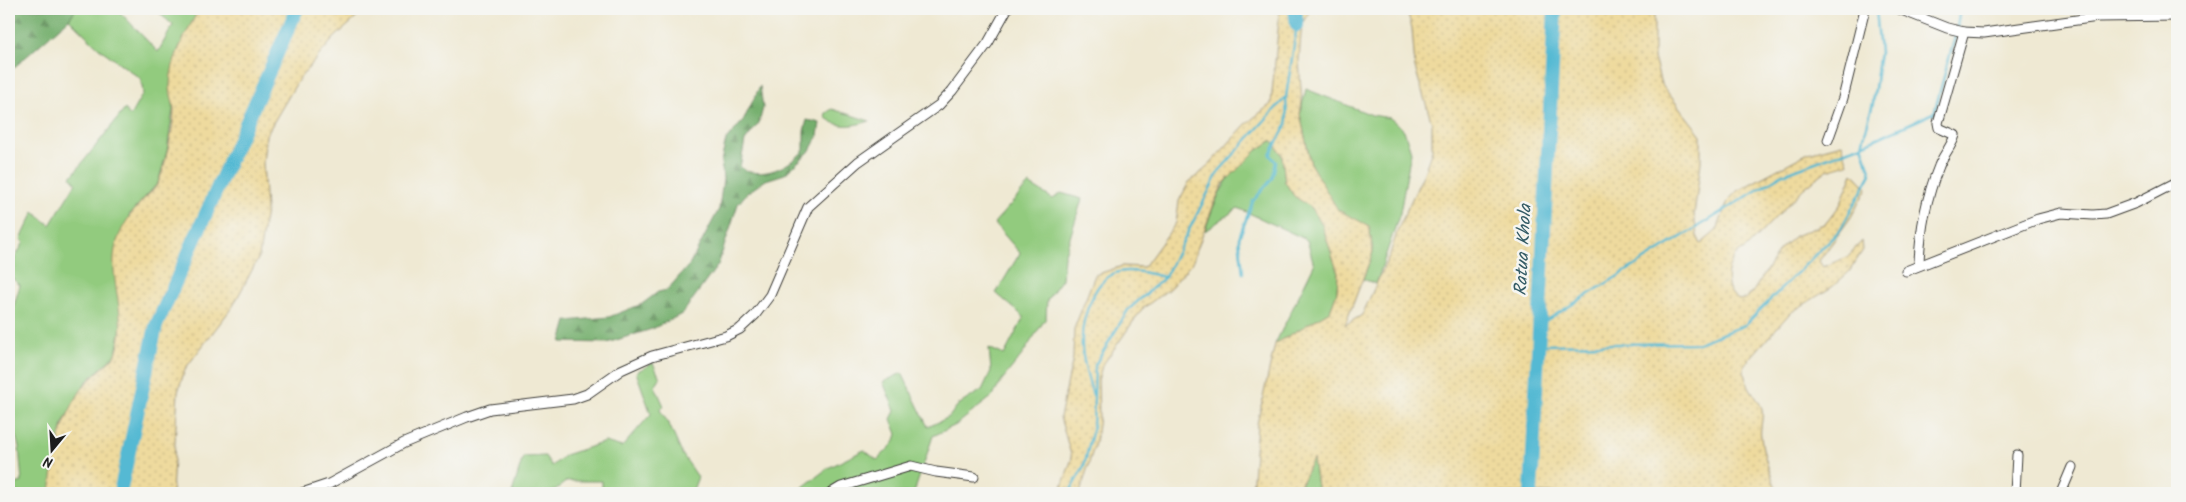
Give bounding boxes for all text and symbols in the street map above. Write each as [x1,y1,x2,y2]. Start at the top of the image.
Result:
water label: Ratua Khola [1507,202,1541,296]
north arrow [28,424,78,474]
text: N [41,450,56,473]

